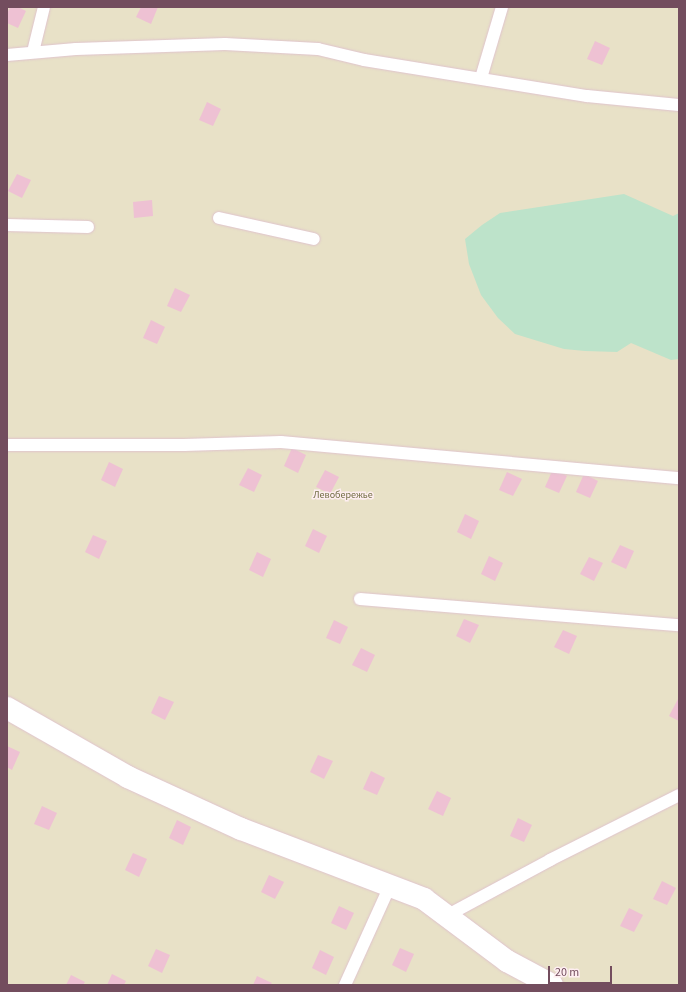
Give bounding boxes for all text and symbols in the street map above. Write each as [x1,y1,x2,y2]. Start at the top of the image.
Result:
park label: Левобережье [313,490,373,502]
scale bar [550,958,614,984]
text: 20 m [555,964,579,981]

